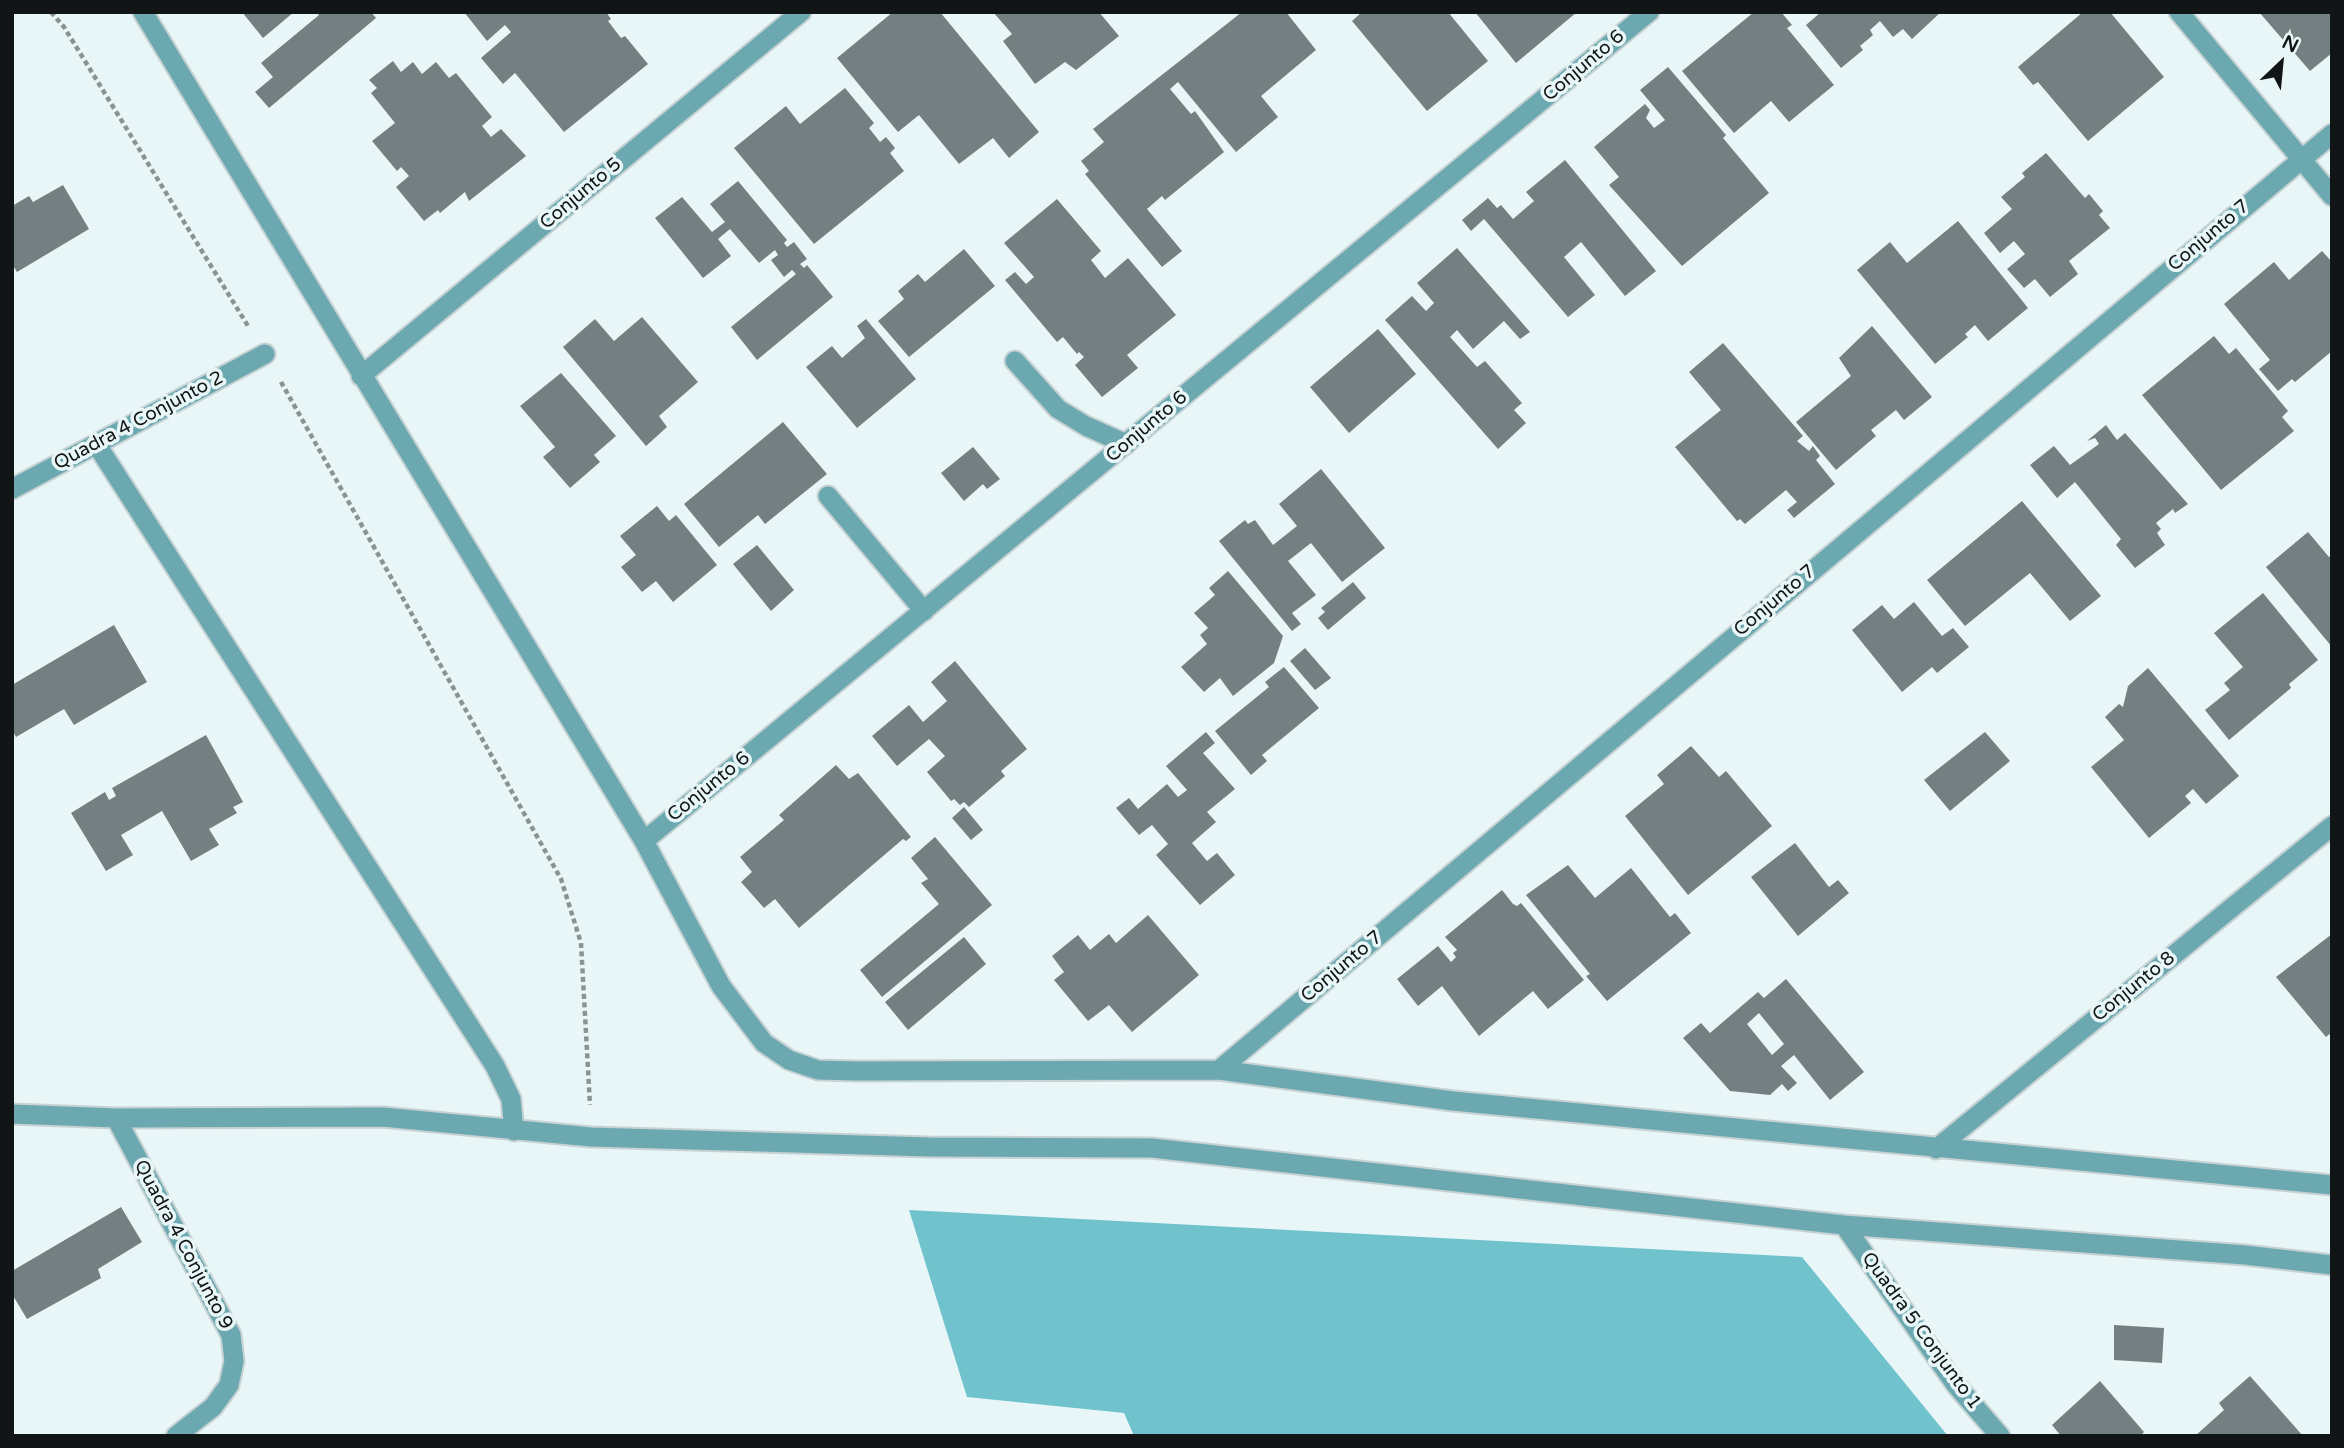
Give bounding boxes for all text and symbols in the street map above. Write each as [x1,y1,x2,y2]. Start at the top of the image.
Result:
street label: Conjunto 6 [1539,25,1629,107]
north arrow [2246,28,2316,98]
text: N [2279,31,2302,57]
street label: Conjunto 5 [536,153,626,235]
street label: Conjunto 7 [2164,195,2254,277]
street label: Quadra 4 Conjunto 2 [50,367,228,475]
street label: Conjunto 6 [1102,386,1192,468]
street label: Conjunto 7 [1730,560,1820,642]
street label: Conjunto 6 [663,747,755,827]
street label: Conjunto 7 [1297,926,1387,1008]
street label: Conjunto 8 [2088,947,2180,1027]
street label: Quadra 4 Conjunto 9 [129,1156,237,1334]
street label: Quadra 5 Conjunto 1 [1856,1248,1986,1414]

